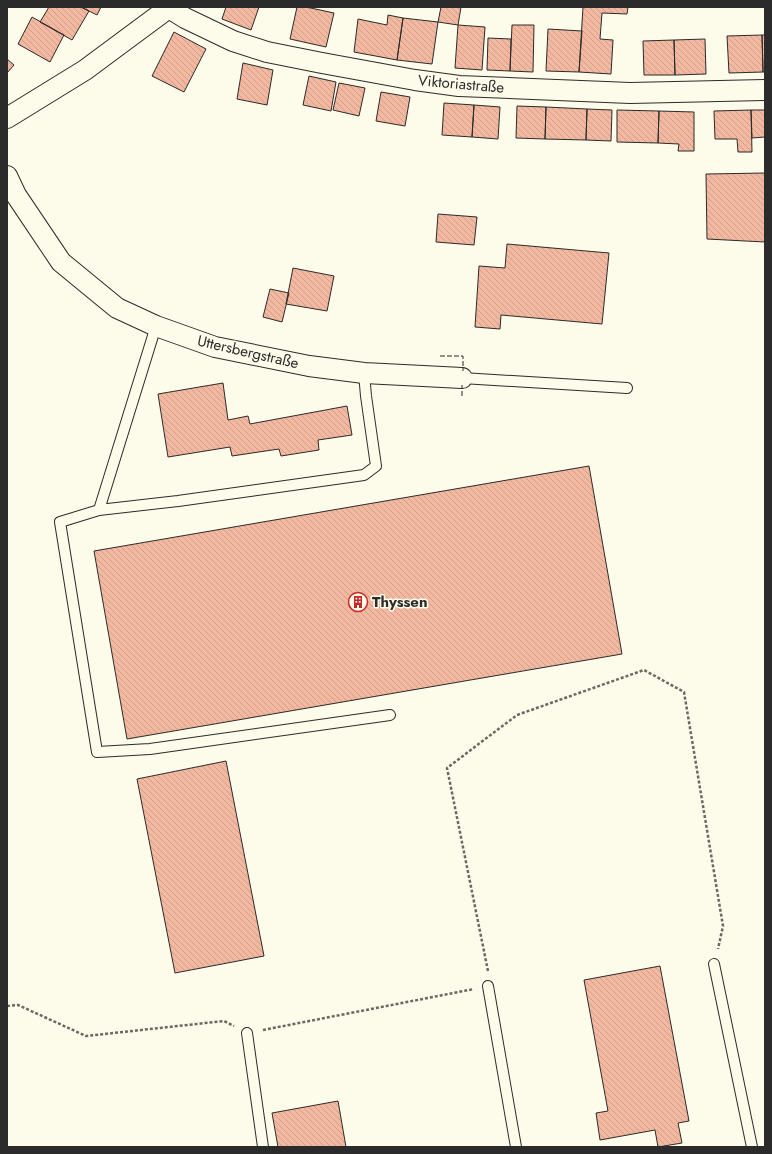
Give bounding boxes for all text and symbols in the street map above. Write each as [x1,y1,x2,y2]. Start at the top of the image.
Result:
street label: Viktoriastraße [417,69,505,99]
street label: Uttersbergstraße [195,330,301,374]
building icon: Thyssen [347,591,369,613]
place label: Thyssen [372,591,428,613]

